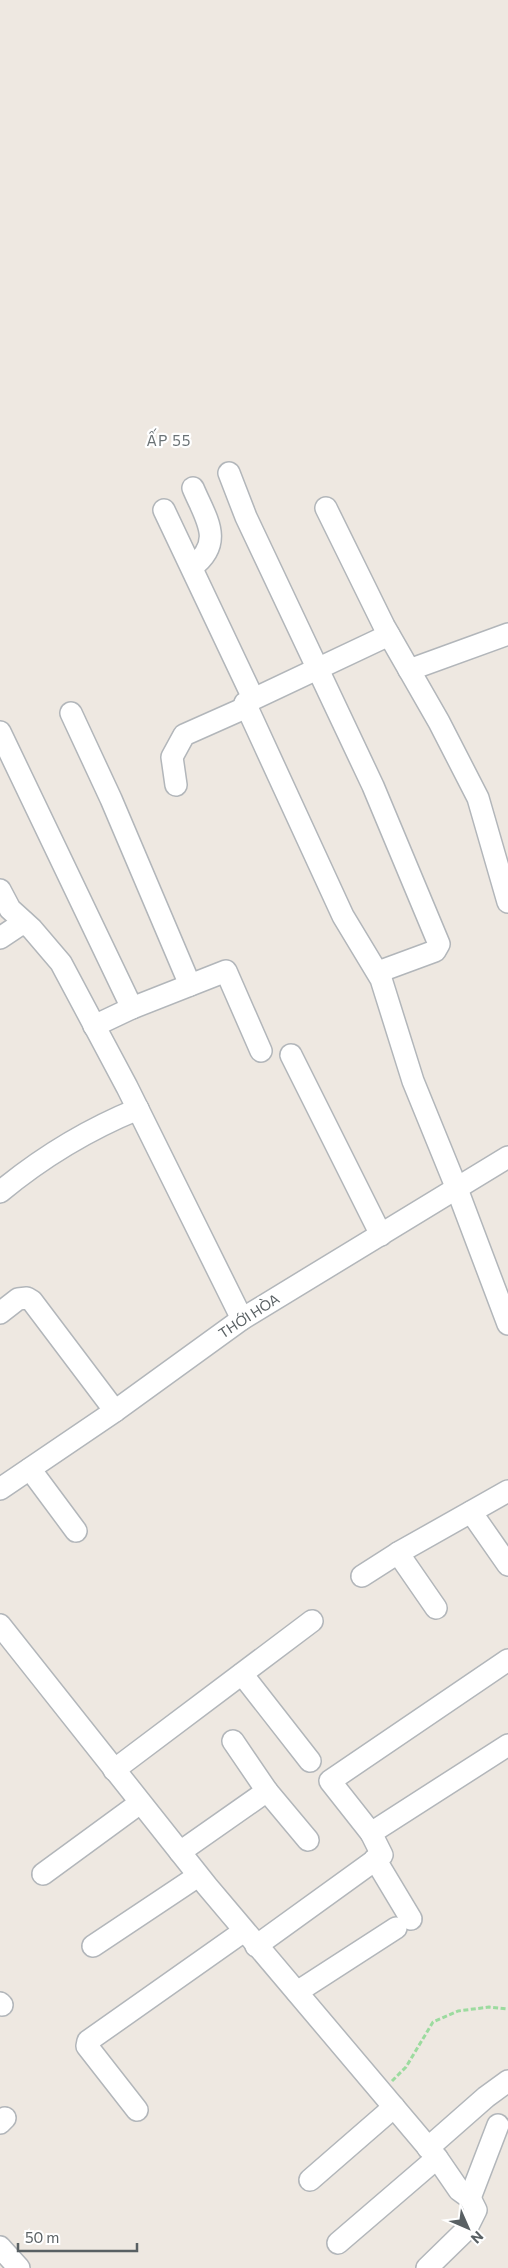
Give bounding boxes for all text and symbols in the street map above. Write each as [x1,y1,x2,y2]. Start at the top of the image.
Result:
district label: ẤP 55 [147,428,191,449]
street label: THỚI HÒA [215,1289,283,1341]
north arrow [443,2203,493,2253]
scale bar [18,2220,136,2252]
text: 50 m [25,2228,59,2246]
text: N [468,2228,487,2247]

